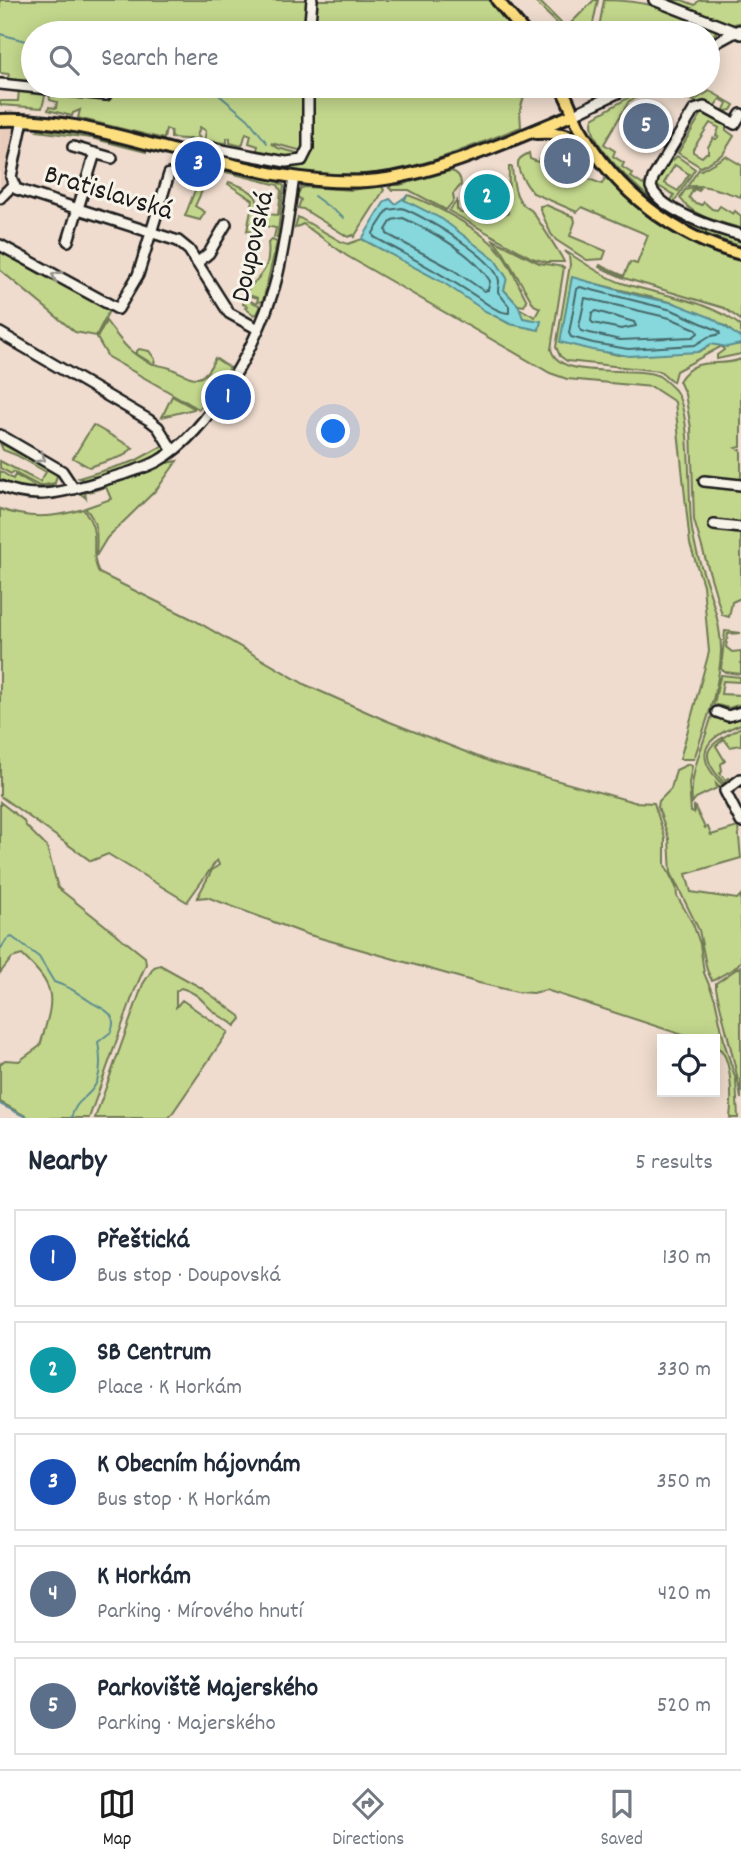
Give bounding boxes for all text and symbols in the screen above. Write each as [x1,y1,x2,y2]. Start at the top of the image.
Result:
search box [21,21,720,98]
icon: search [45,41,83,79]
text: Search here [101,41,219,78]
pin: 5 [623,100,669,152]
pin: 4 [544,135,590,187]
pin: 3 [175,138,221,190]
street label: Bratislavská [39,156,177,234]
pin: 2 [464,171,510,223]
street label: Doupovská [223,187,287,307]
one-way arrow [51,271,63,284]
pin: 1 [205,371,251,423]
your location [316,414,350,448]
one-way arrow [33,450,46,463]
map controls [657,1034,720,1097]
button: locate [657,1034,720,1097]
text: Nearby [28,1142,106,1185]
text: 5 results [635,1147,713,1180]
text: Přeštická [97,1223,189,1260]
text: 1 [50,1242,56,1275]
text: 130 m [662,1242,711,1275]
text: Bus stop · Doupovská [97,1260,281,1293]
text: SB Centrum [97,1335,211,1372]
text: 2 [48,1354,58,1387]
text: 330 m [657,1354,711,1387]
text: Place · K Horkám [97,1372,242,1405]
text: K Obecním hájovnám [97,1447,301,1484]
text: 3 [48,1466,58,1499]
text: 350 m [657,1466,711,1499]
text: Bus stop · K Horkám [97,1484,271,1517]
text: K Horkám [97,1559,191,1596]
text: 4 [48,1578,58,1611]
text: 420 m [658,1578,711,1611]
text: Parking · Mírového hnutí [97,1596,303,1629]
text: Parkoviště Majerského [97,1671,318,1708]
text: 5 [48,1690,58,1723]
text: 520 m [657,1690,711,1723]
text: Parking · Majerského [97,1708,276,1741]
tab: Map [98,1785,136,1854]
tab: Directions [332,1785,404,1854]
tab: Saved [600,1785,643,1854]

